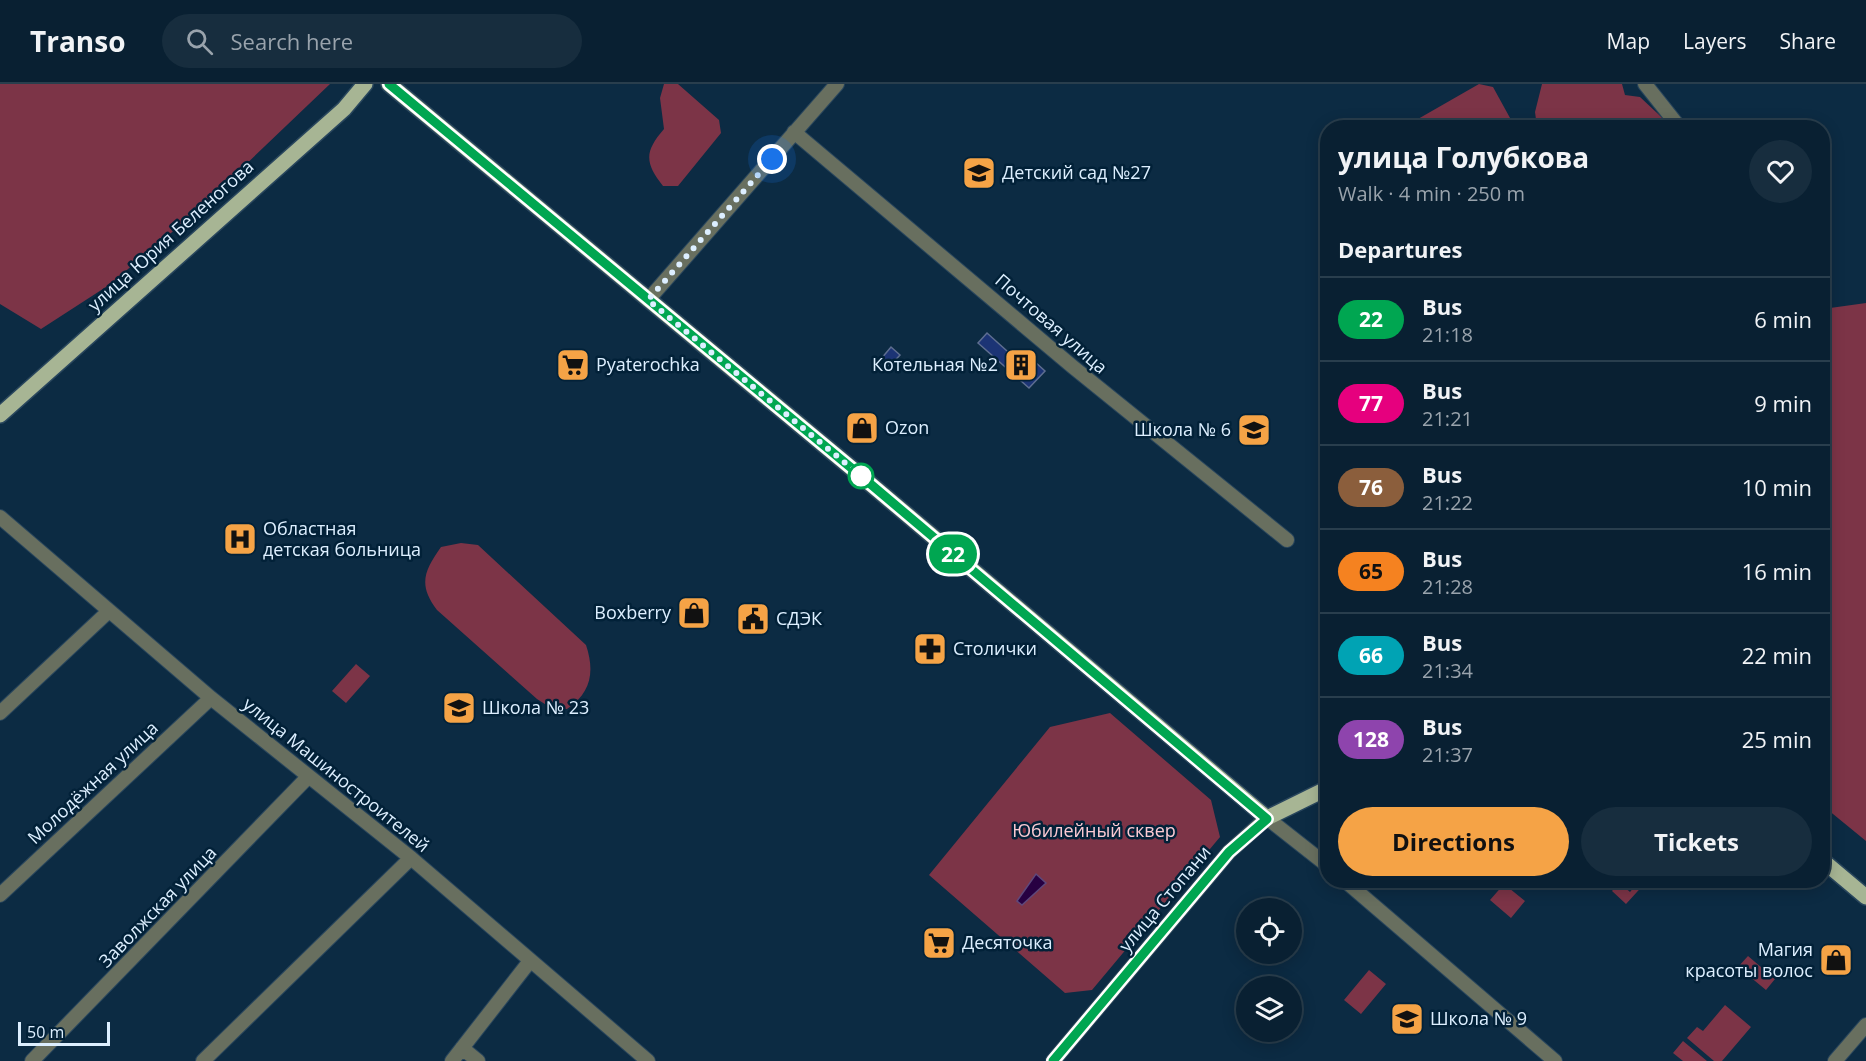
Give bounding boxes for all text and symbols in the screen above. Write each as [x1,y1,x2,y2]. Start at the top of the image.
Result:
search box [162,14,582,68]
text: Transo [30,22,126,60]
icon: search [183,25,216,58]
text: Search here [231,26,353,56]
text: Map [1607,27,1650,55]
text: Layers [1683,27,1747,55]
text: Share [1780,27,1836,55]
text: улица Голубкова [1338,138,1589,176]
button: heart [1749,140,1812,203]
your location [757,144,787,174]
street label: улица Юрия Беленогова [82,154,258,316]
school or university icon: Детский сад №27 [961,155,997,191]
place label: Детский сад №27 [1002,160,1151,184]
text: Walk · 4 min · 250 m [1338,180,1525,207]
text: Departures [1338,234,1462,264]
street label: Почтовая улица [991,268,1113,379]
text: Bus [1422,291,1462,321]
text: 6 min [1754,304,1812,334]
text: 22 [1359,305,1383,333]
text: 21:18 [1422,321,1473,348]
supermarket icon: Pyaterochka [555,347,591,383]
building icon: Котельная №2 [1003,347,1039,383]
place label: Pyaterochka [596,352,700,376]
place label: Котельная №2 [872,352,998,376]
text: Bus [1422,375,1462,405]
text: 9 min [1754,388,1812,418]
text: 77 [1359,389,1383,417]
text: 21:21 [1422,405,1473,432]
shop icon: Ozon [844,410,880,446]
school or university icon: Школа № 6 [1236,412,1272,448]
place label: Ozon [885,415,929,439]
place label: Школа № 6 [1134,417,1231,441]
text: Bus [1422,459,1462,489]
unlabelled marker [848,463,874,489]
text: 10 min [1742,472,1812,502]
text: 76 [1359,473,1383,501]
text: 21:22 [1422,489,1473,516]
place label: Областная детская больница [263,516,421,561]
hospital icon: Областная детская больница [222,521,258,557]
line badge: 22 [926,534,980,574]
text: 22 [941,540,965,568]
text: Bus [1422,543,1462,573]
text: 16 min [1742,556,1812,586]
text: 65 [1359,557,1383,585]
text: 21:28 [1422,573,1473,600]
shop icon: Boxberry [676,595,712,631]
place label: Boxberry [594,600,672,624]
public building icon: СДЭК [735,601,771,637]
place label: СДЭК [776,606,822,630]
text: Bus [1422,627,1462,657]
pharmacy icon: Столички [912,631,948,667]
place label: Столички [953,636,1037,660]
text: 22 min [1742,640,1812,670]
text: 66 [1359,641,1383,669]
text: 21:34 [1422,657,1473,684]
school or university icon: Школа № 23 [441,690,477,726]
street label: улица Машиностроителей [238,691,435,857]
place label: Школа № 23 [482,695,589,719]
text: Bus [1422,711,1462,741]
street label: Молодёжная улица [22,716,163,849]
text: 25 min [1742,724,1812,754]
text: 128 [1353,725,1389,753]
text: 21:37 [1422,741,1473,768]
button: Directions [1338,807,1569,876]
button: Tickets [1581,807,1812,876]
park label: Юбилейный сквер [1012,818,1176,842]
street label: Заволжская улица [93,840,221,972]
street label: улица Стопани [1113,840,1216,956]
map controls [1236,898,1302,1042]
button: locate [1236,898,1302,964]
supermarket icon: Десяточка [921,925,957,961]
place label: Десяточка [962,930,1053,954]
place label: Магия красоты волос [1685,937,1813,982]
shop icon: Магия красоты волос [1818,942,1854,978]
button: layers [1236,976,1302,1042]
school or university icon: Школа № 9 [1389,1001,1425,1037]
place label: Школа № 9 [1430,1006,1527,1030]
scale bar [18,1019,110,1046]
text: 50 m [27,1021,64,1043]

